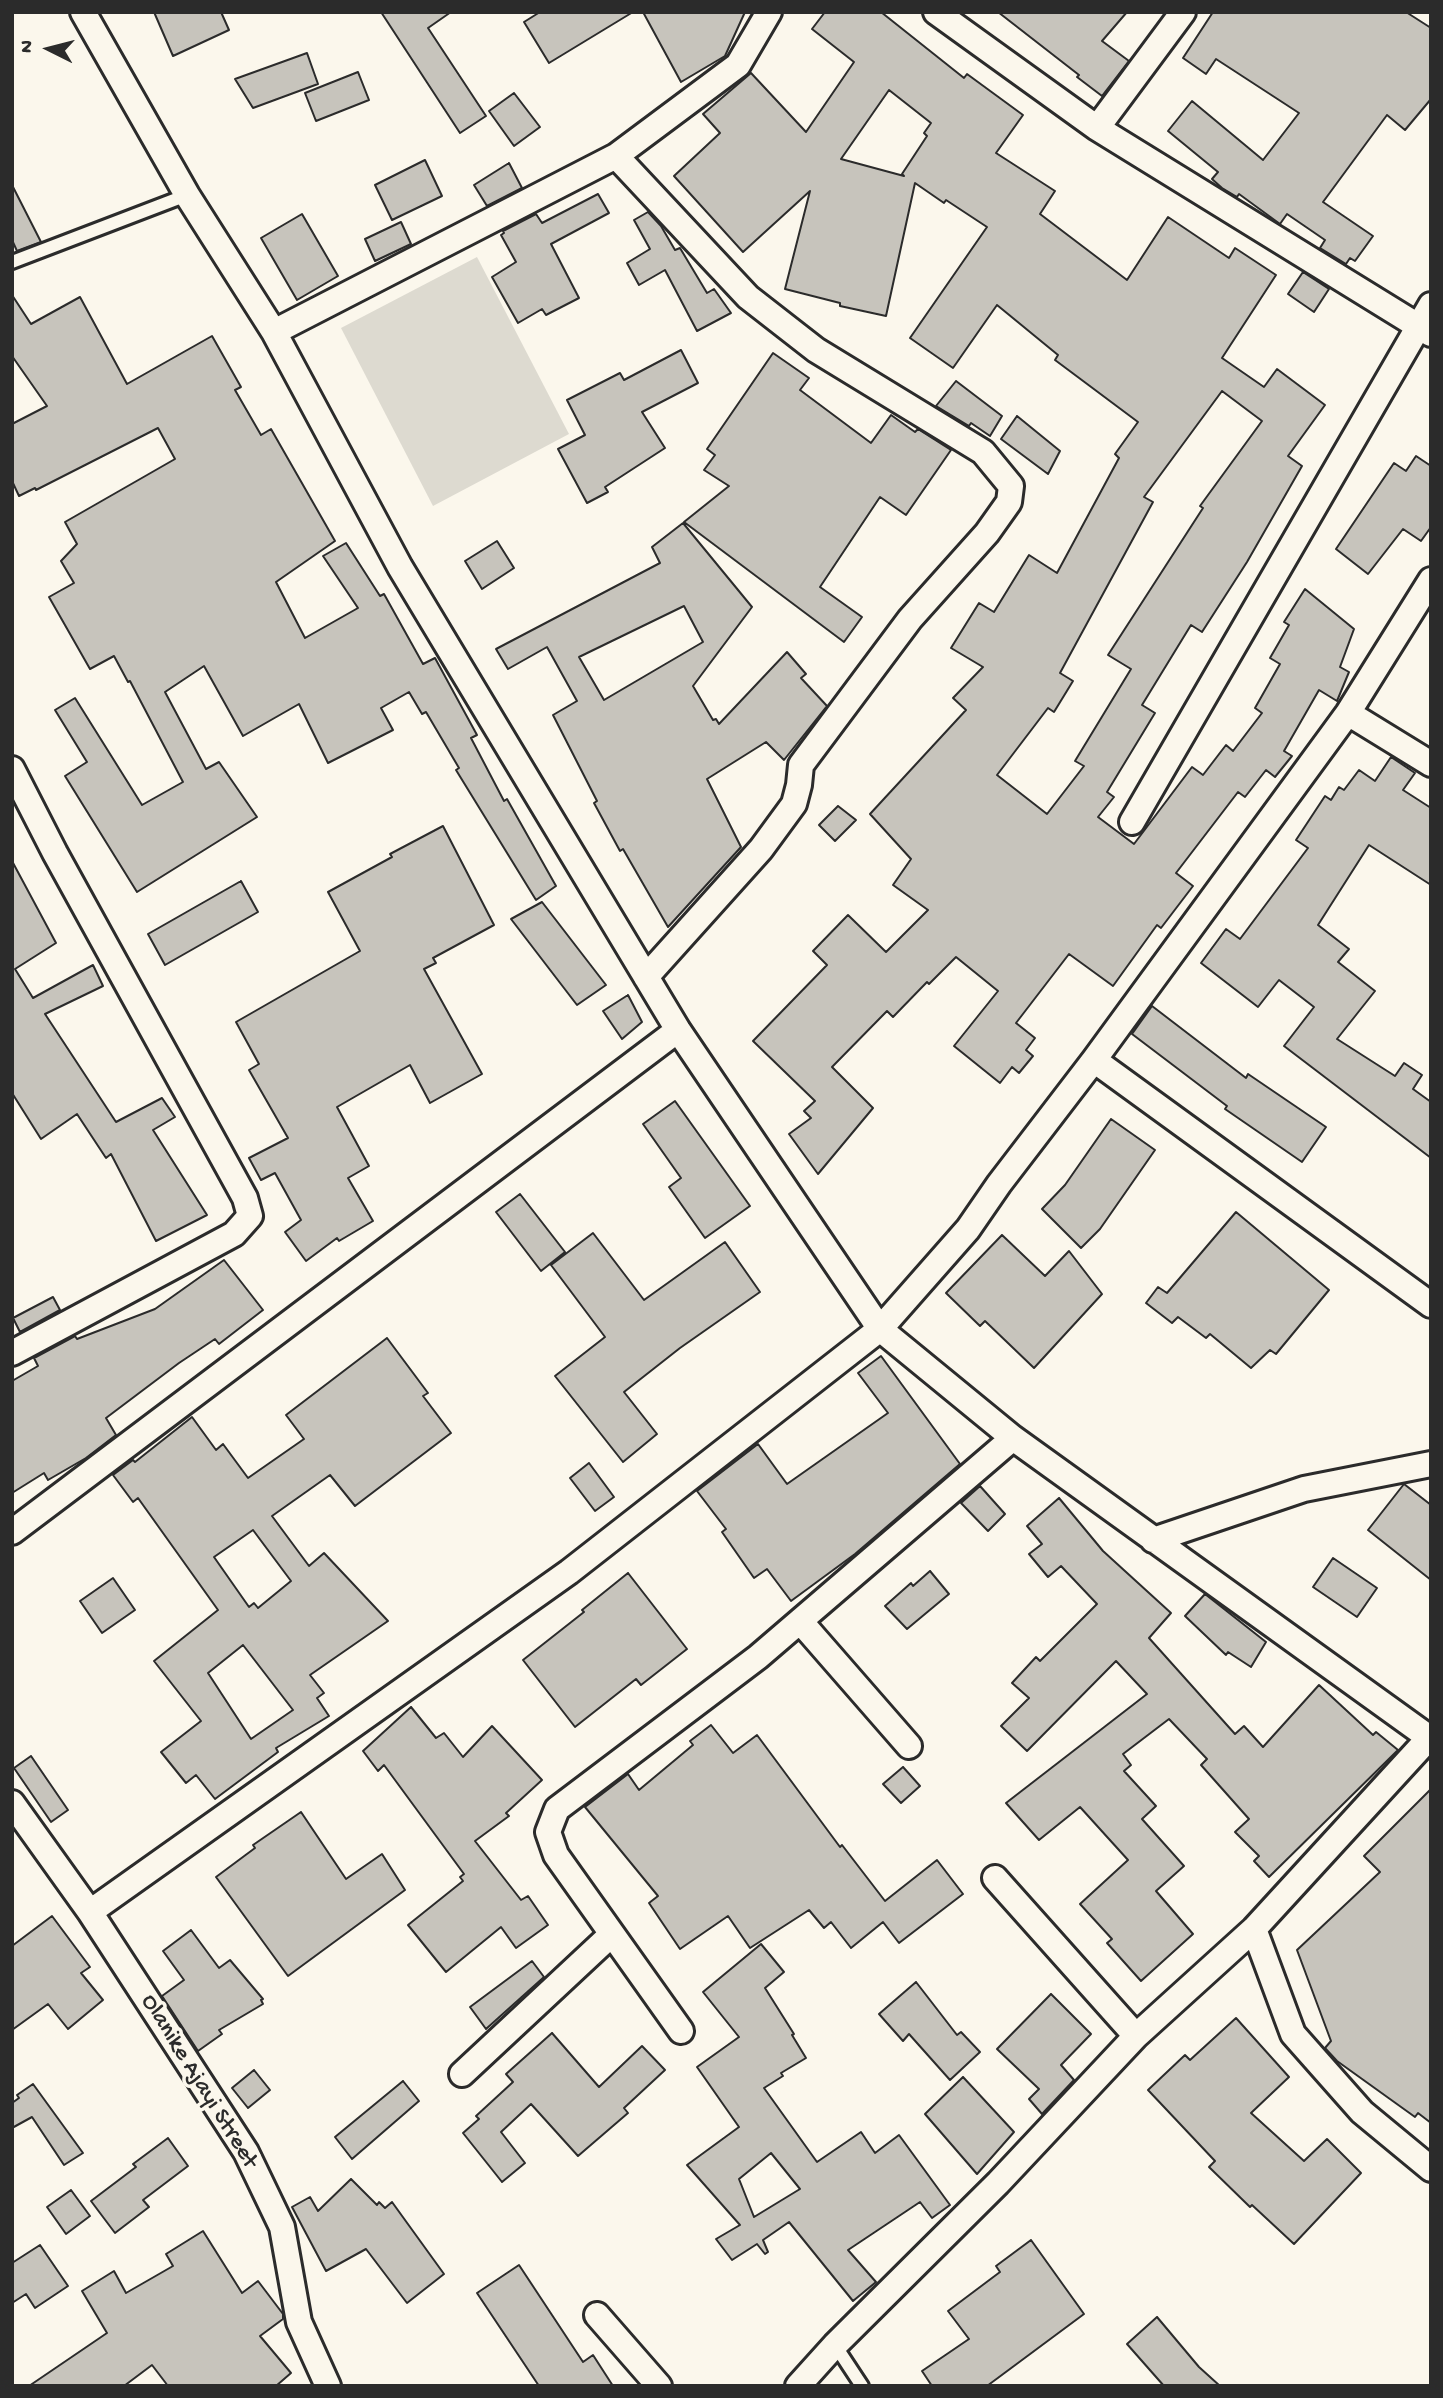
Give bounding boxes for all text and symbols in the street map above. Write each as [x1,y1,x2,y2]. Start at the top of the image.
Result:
north arrow [14,14,84,84]
text: N [16,39,40,54]
street label: Olanike Ajayi Street [133,1990,263,2174]

